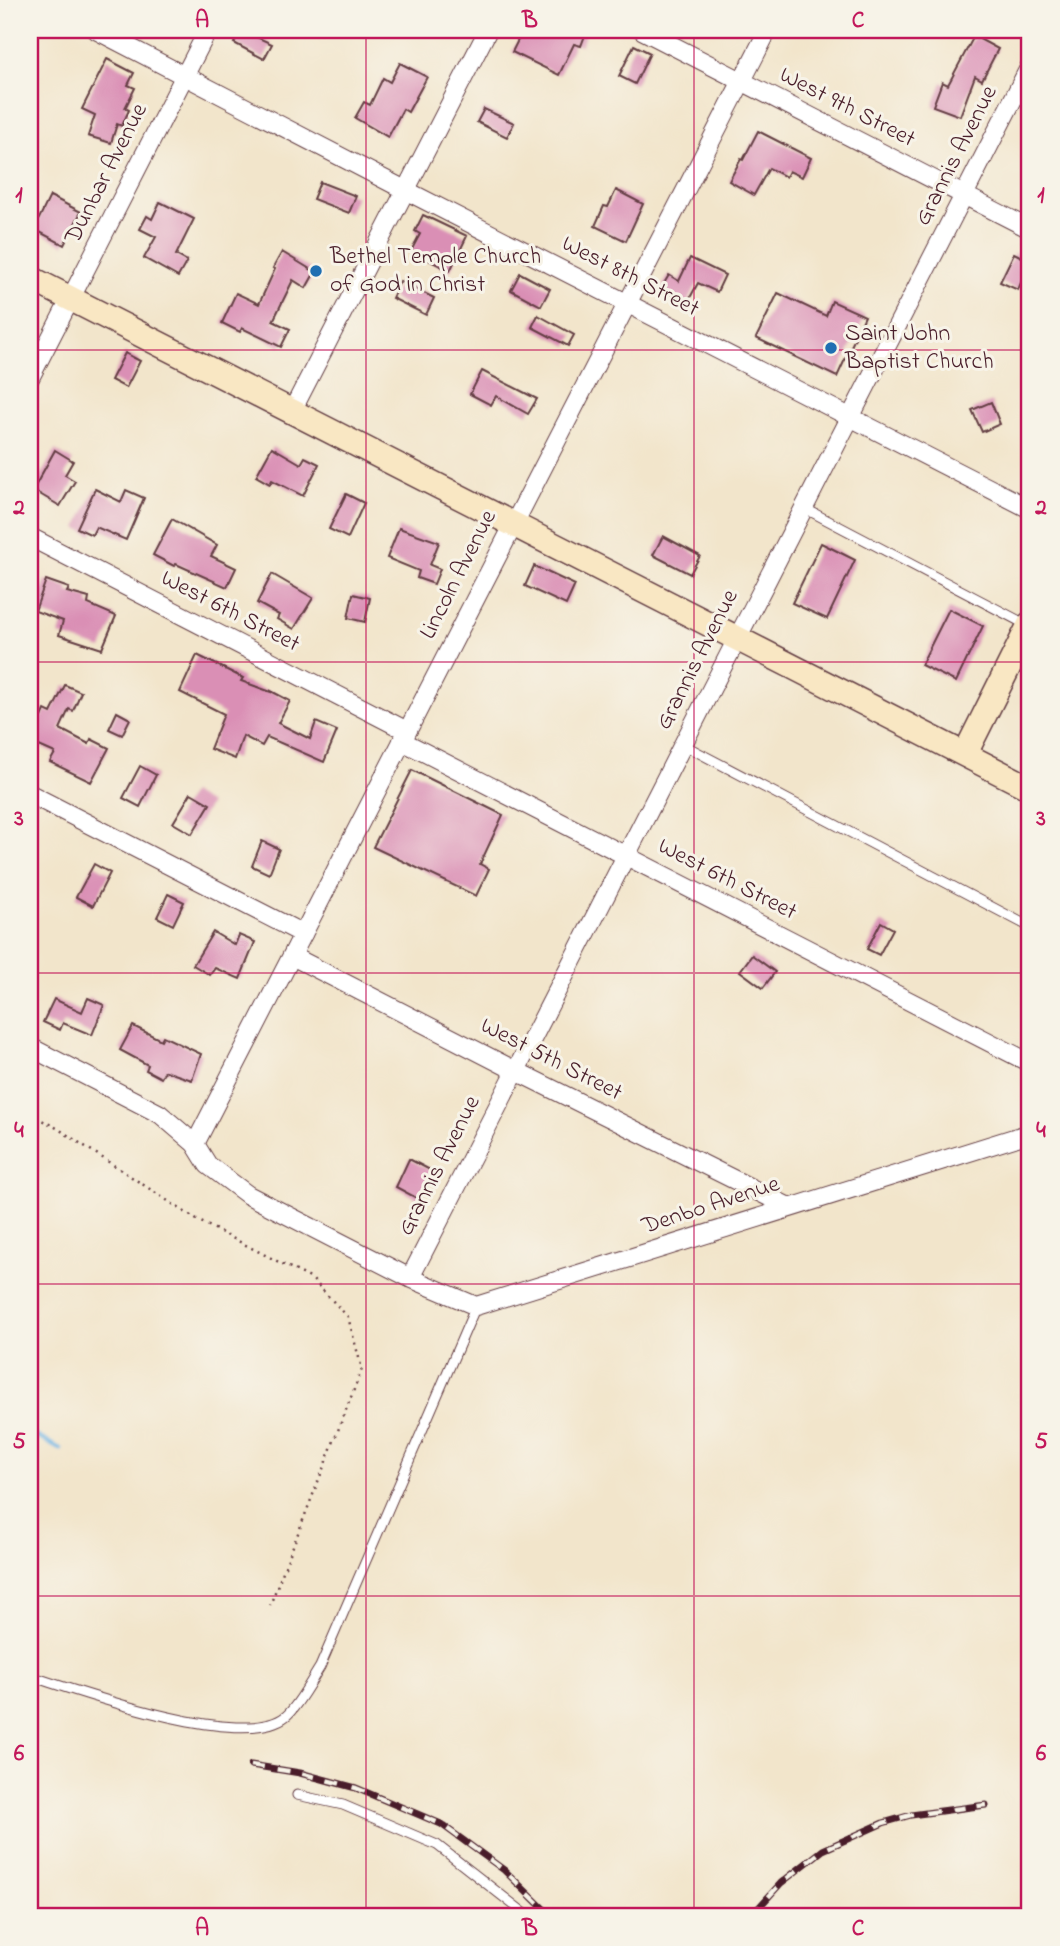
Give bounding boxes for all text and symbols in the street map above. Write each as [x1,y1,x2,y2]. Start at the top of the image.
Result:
text: A [195,5,209,38]
text: B [521,5,538,38]
text: C [852,5,865,38]
street label: West 9th Street [773,59,921,157]
street label: Grannis Avenue [907,79,1008,232]
street label: Dunbar Avenue [56,97,158,251]
text: 1 [15,180,23,213]
text: 1 [1037,180,1045,213]
street label: West 8th Street [555,227,705,327]
place label: Bethel Temple Church of God in Christ [329,240,541,303]
marker: Bethel Temple Church of God in Christ [308,263,324,279]
place label: Saint John Baptist Church [844,317,994,380]
marker: Saint John Baptist Church [823,340,839,356]
text: 2 [12,492,25,525]
text: 2 [1034,492,1047,525]
street label: Lincoln Avenue [411,504,507,646]
street label: West 6th Street [154,562,306,662]
street label: Grannis Avenue [648,583,749,736]
text: 3 [13,803,24,836]
text: 3 [1035,803,1046,836]
street label: West 6th Street [651,830,803,930]
street label: West 5th Street [474,1009,628,1111]
street label: Grannis Avenue [390,1089,491,1242]
text: 4 [14,1115,24,1148]
text: 4 [1036,1115,1046,1148]
street label: Denbo Avenue [637,1167,785,1245]
text: 5 [12,1426,26,1459]
text: 5 [1034,1426,1048,1459]
text: 6 [14,1738,25,1771]
text: 6 [1036,1738,1047,1771]
text: A [195,1913,209,1946]
text: B [521,1913,538,1946]
text: C [852,1913,865,1946]

